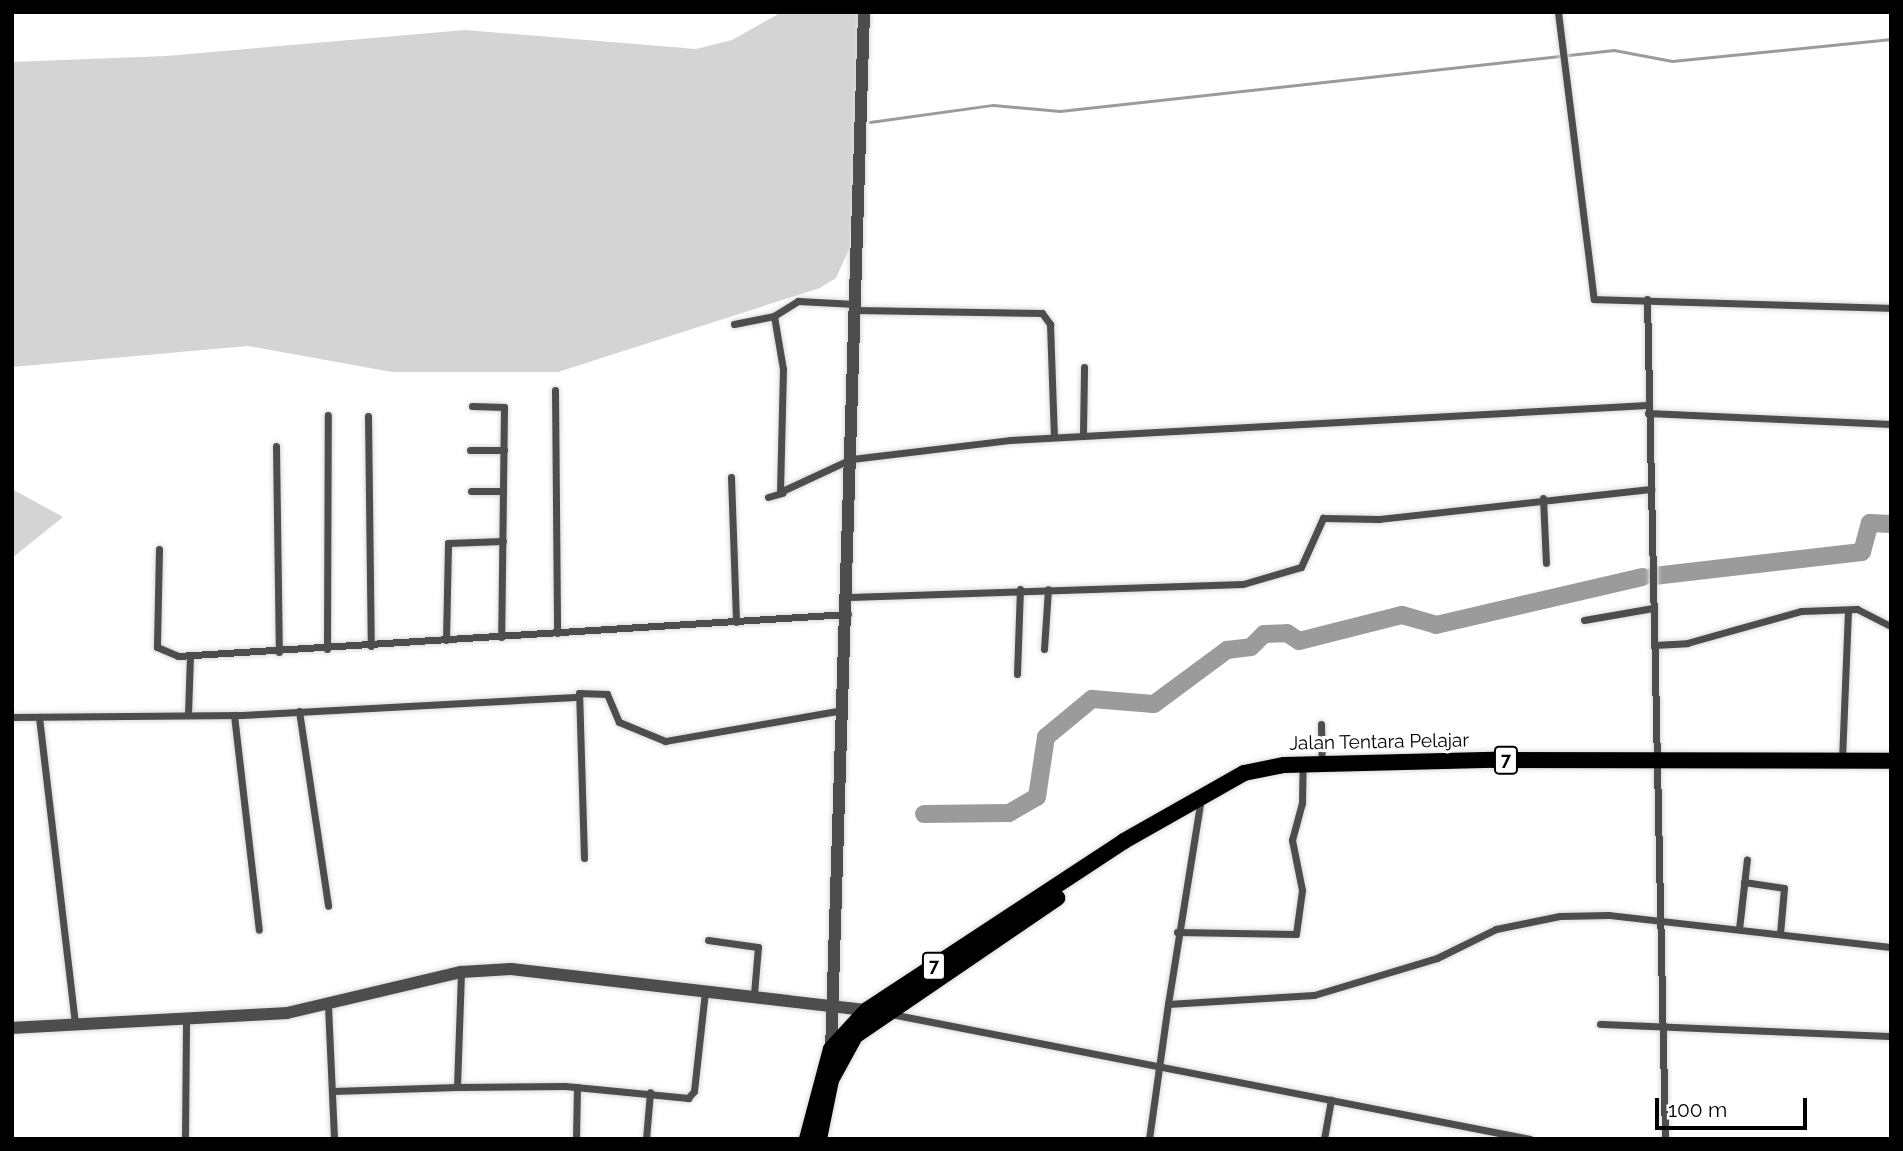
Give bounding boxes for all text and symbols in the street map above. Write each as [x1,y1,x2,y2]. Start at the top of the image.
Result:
street label: Jalan Tentara Pelajar [1289,729,1469,755]
road number: 7 [1494,746,1518,774]
road number: 7 [922,951,946,981]
scale bar [1658,1084,1810,1128]
text: 100 m [1668,1097,1727,1122]

